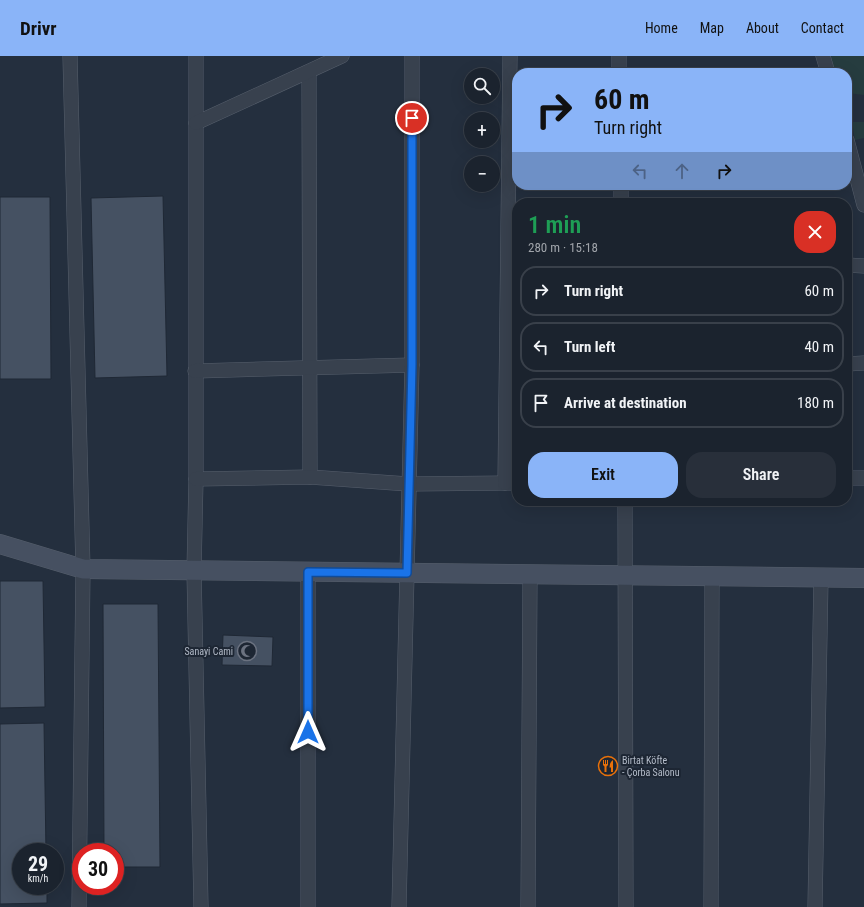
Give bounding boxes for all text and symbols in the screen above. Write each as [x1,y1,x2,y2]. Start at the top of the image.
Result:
text: Drivr [20,17,57,40]
text: Home [645,20,678,36]
text: Map [700,20,724,36]
text: About [746,20,779,36]
text: Contact [801,20,844,36]
map controls [464,68,500,192]
button: search [464,68,500,104]
text: 60 m [594,83,650,116]
icon: right [528,84,580,136]
pin [395,101,429,135]
icon: arrive [401,107,423,129]
button: + [464,112,500,148]
text: Turn right [594,117,662,138]
button: − [464,156,500,192]
icon: left [629,160,651,182]
icon: ahead [671,160,693,182]
icon: right [713,160,735,182]
text: 1 min [528,211,581,239]
button: close [794,211,836,253]
text: 280 m · 15:18 [528,240,598,255]
icon: right [530,280,552,302]
text: Turn right [564,282,623,300]
text: 60 m [804,282,834,300]
icon: left [530,336,552,358]
text: Turn left [564,338,615,356]
text: 40 m [804,338,834,356]
icon: arrive [530,392,552,414]
text: Arrive at destination [564,394,687,412]
text: 180 m [797,394,834,412]
button: Exit [528,452,678,498]
button: Share [686,452,836,498]
mosque icon: Sanayi Cami [236,640,258,662]
place label: Sanayi Cami [184,646,233,657]
position arrow [287,711,329,753]
restaurant icon: Birtat Köfte - Çorba Salonu [597,755,619,777]
place label: Birtat Köfte - Çorba Salonu [622,755,680,778]
speed limit sign: 30 [72,843,124,895]
text: 29 [28,852,48,876]
text: km/h [28,873,48,884]

